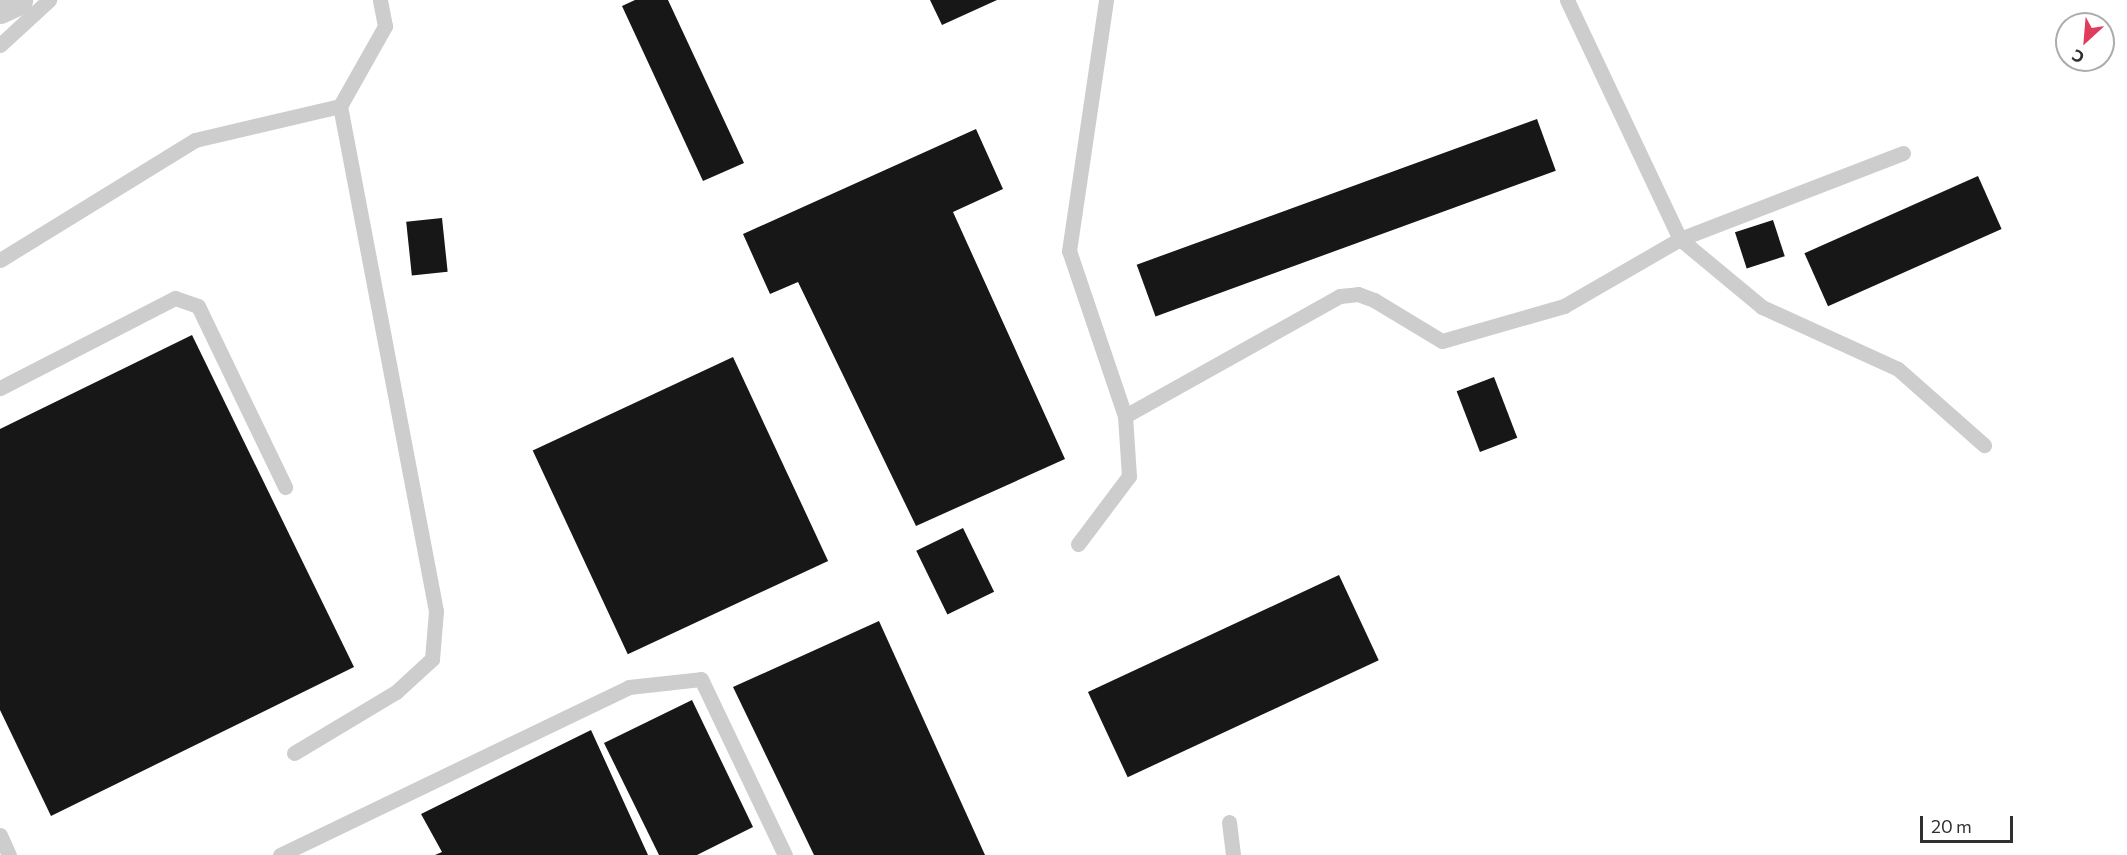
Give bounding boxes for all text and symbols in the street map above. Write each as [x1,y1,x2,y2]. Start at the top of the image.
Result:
north arrow [2055,12,2115,72]
text: С [2069,46,2087,68]
scale bar [1923,804,2016,842]
text: 20 m [1931,815,1972,837]

